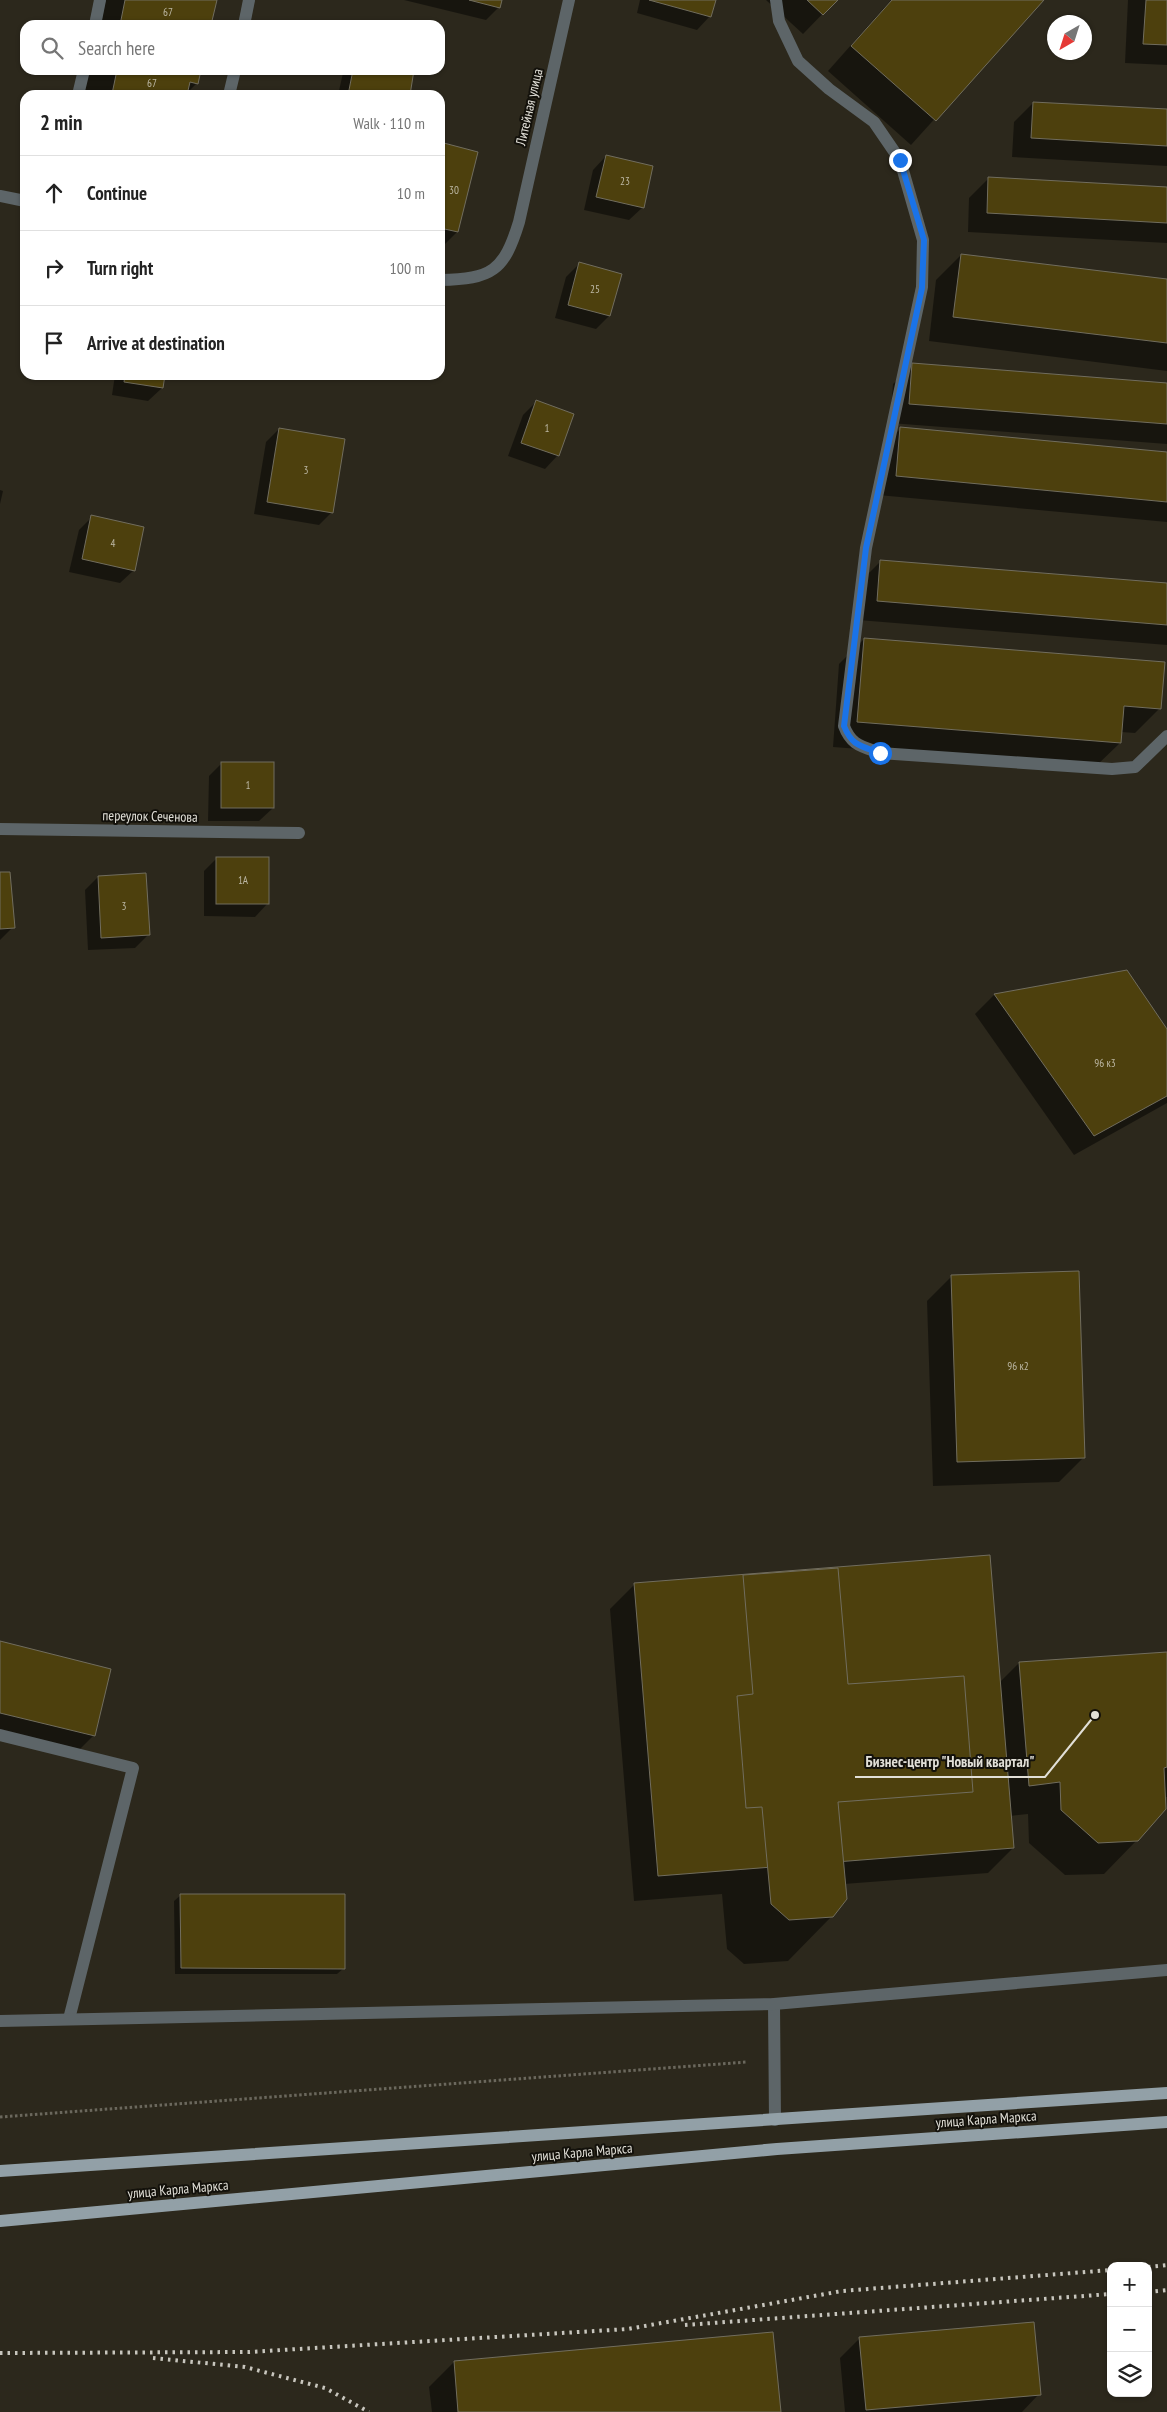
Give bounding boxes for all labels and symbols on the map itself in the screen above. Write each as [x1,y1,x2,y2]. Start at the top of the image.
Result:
house number: 67 [163,5,173,19]
north arrow [1047,15,1092,60]
street label: Литейная улица [511,67,547,148]
house number: 67 [147,76,157,90]
route end [889,149,912,172]
house number: 23 [620,174,630,188]
house number: 30 [449,183,459,197]
house number: 25 [590,282,600,296]
house number: 1 [545,421,550,435]
house number: 3 [304,463,309,477]
house number: 4 [111,536,116,550]
route start [869,742,892,765]
house number: 1 [246,778,251,792]
street label: переулок Сеченова [102,806,198,826]
house number: 1А [238,873,249,887]
house number: 3 [122,899,127,913]
house number: 96 к3 [1094,1056,1116,1070]
house number: 96 к2 [1007,1359,1029,1373]
callout: Бизнес-центр "Новый квартал" [855,1747,1045,1777]
text: Бизнес-центр "Новый квартал" [866,1752,1034,1771]
street label: улица Карла Маркса [935,2106,1037,2132]
street label: улица Карла Маркса [531,2139,633,2165]
street label: улица Карла Маркса [127,2176,229,2202]

